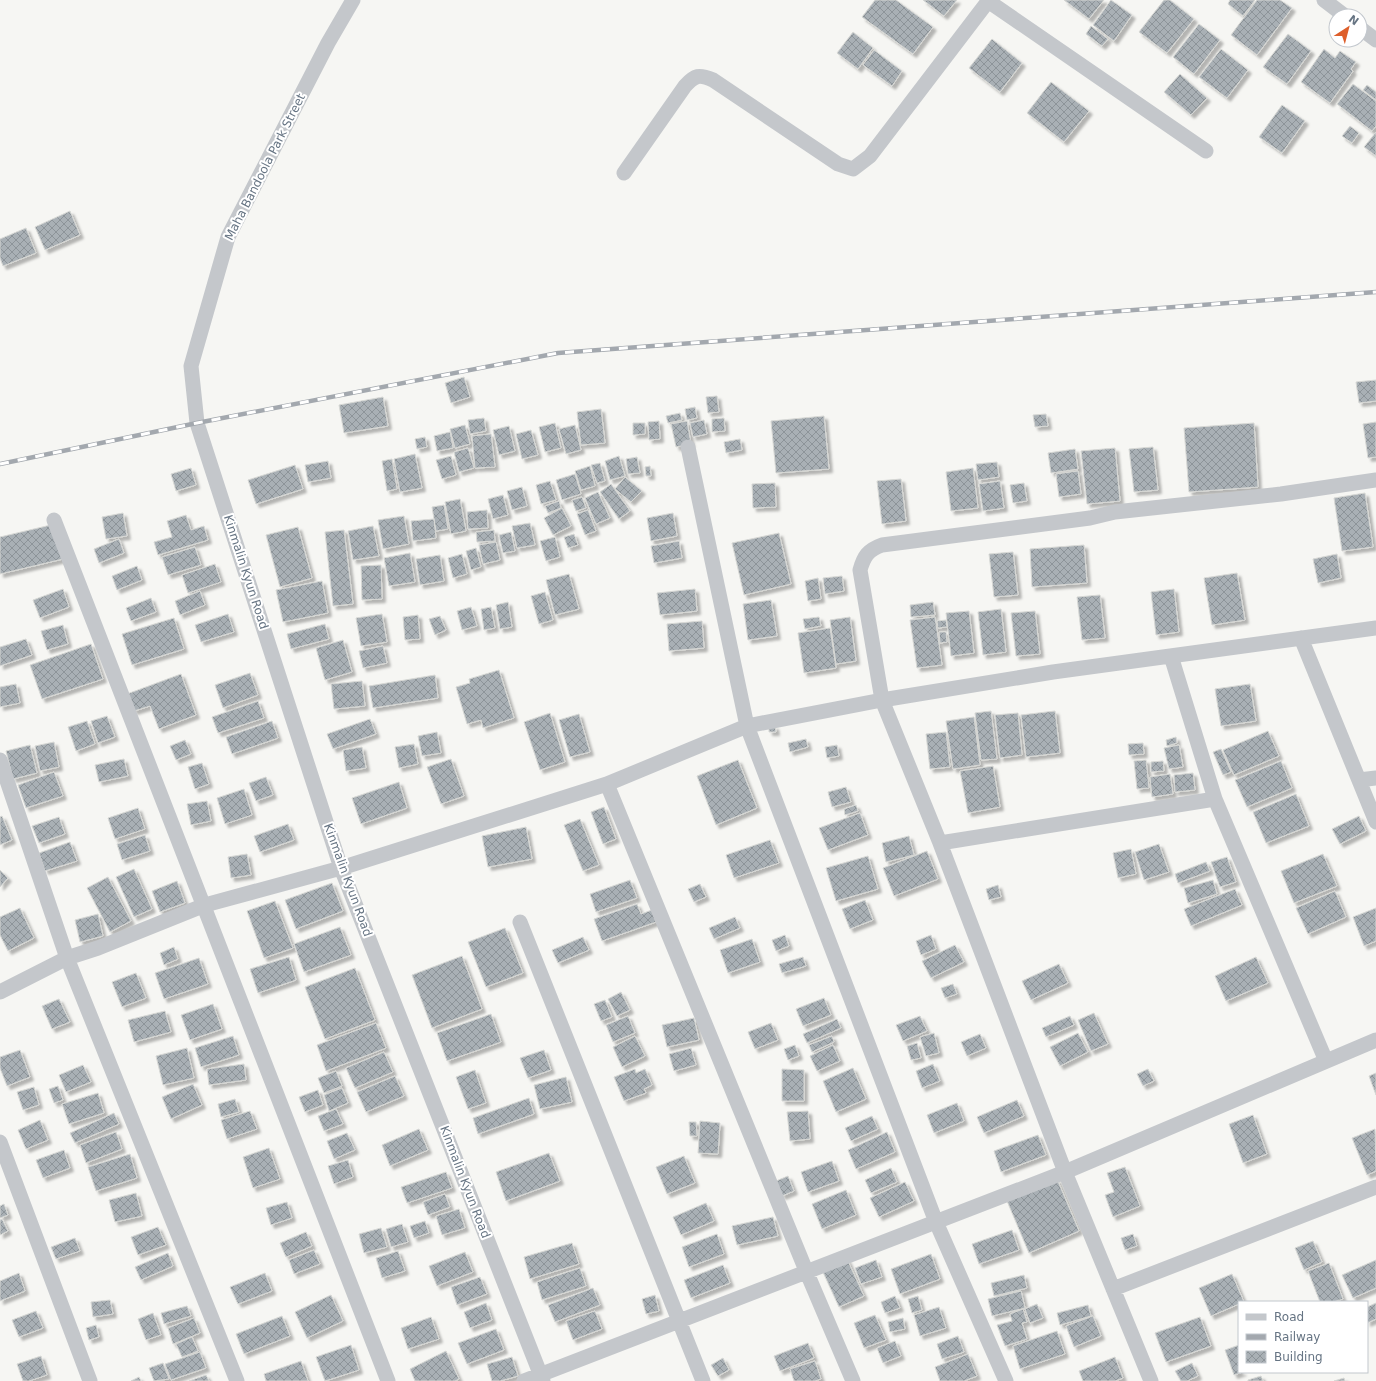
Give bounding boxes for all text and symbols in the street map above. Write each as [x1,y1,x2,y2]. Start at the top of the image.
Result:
north arrow [1328,8,1368,48]
text: N [1346,12,1361,28]
street label: Maha Bandoola Park Street [222,91,308,243]
street label: Kinmalin Kyun Road [221,513,271,631]
street label: Kinmalin Kyun Road [321,822,375,938]
street label: Kinmalin Kyun Road [437,1124,493,1240]
legend [1238,1301,1368,1373]
text: Road [1274,1310,1304,1324]
text: Railway [1274,1330,1320,1344]
text: Building [1274,1350,1323,1364]

